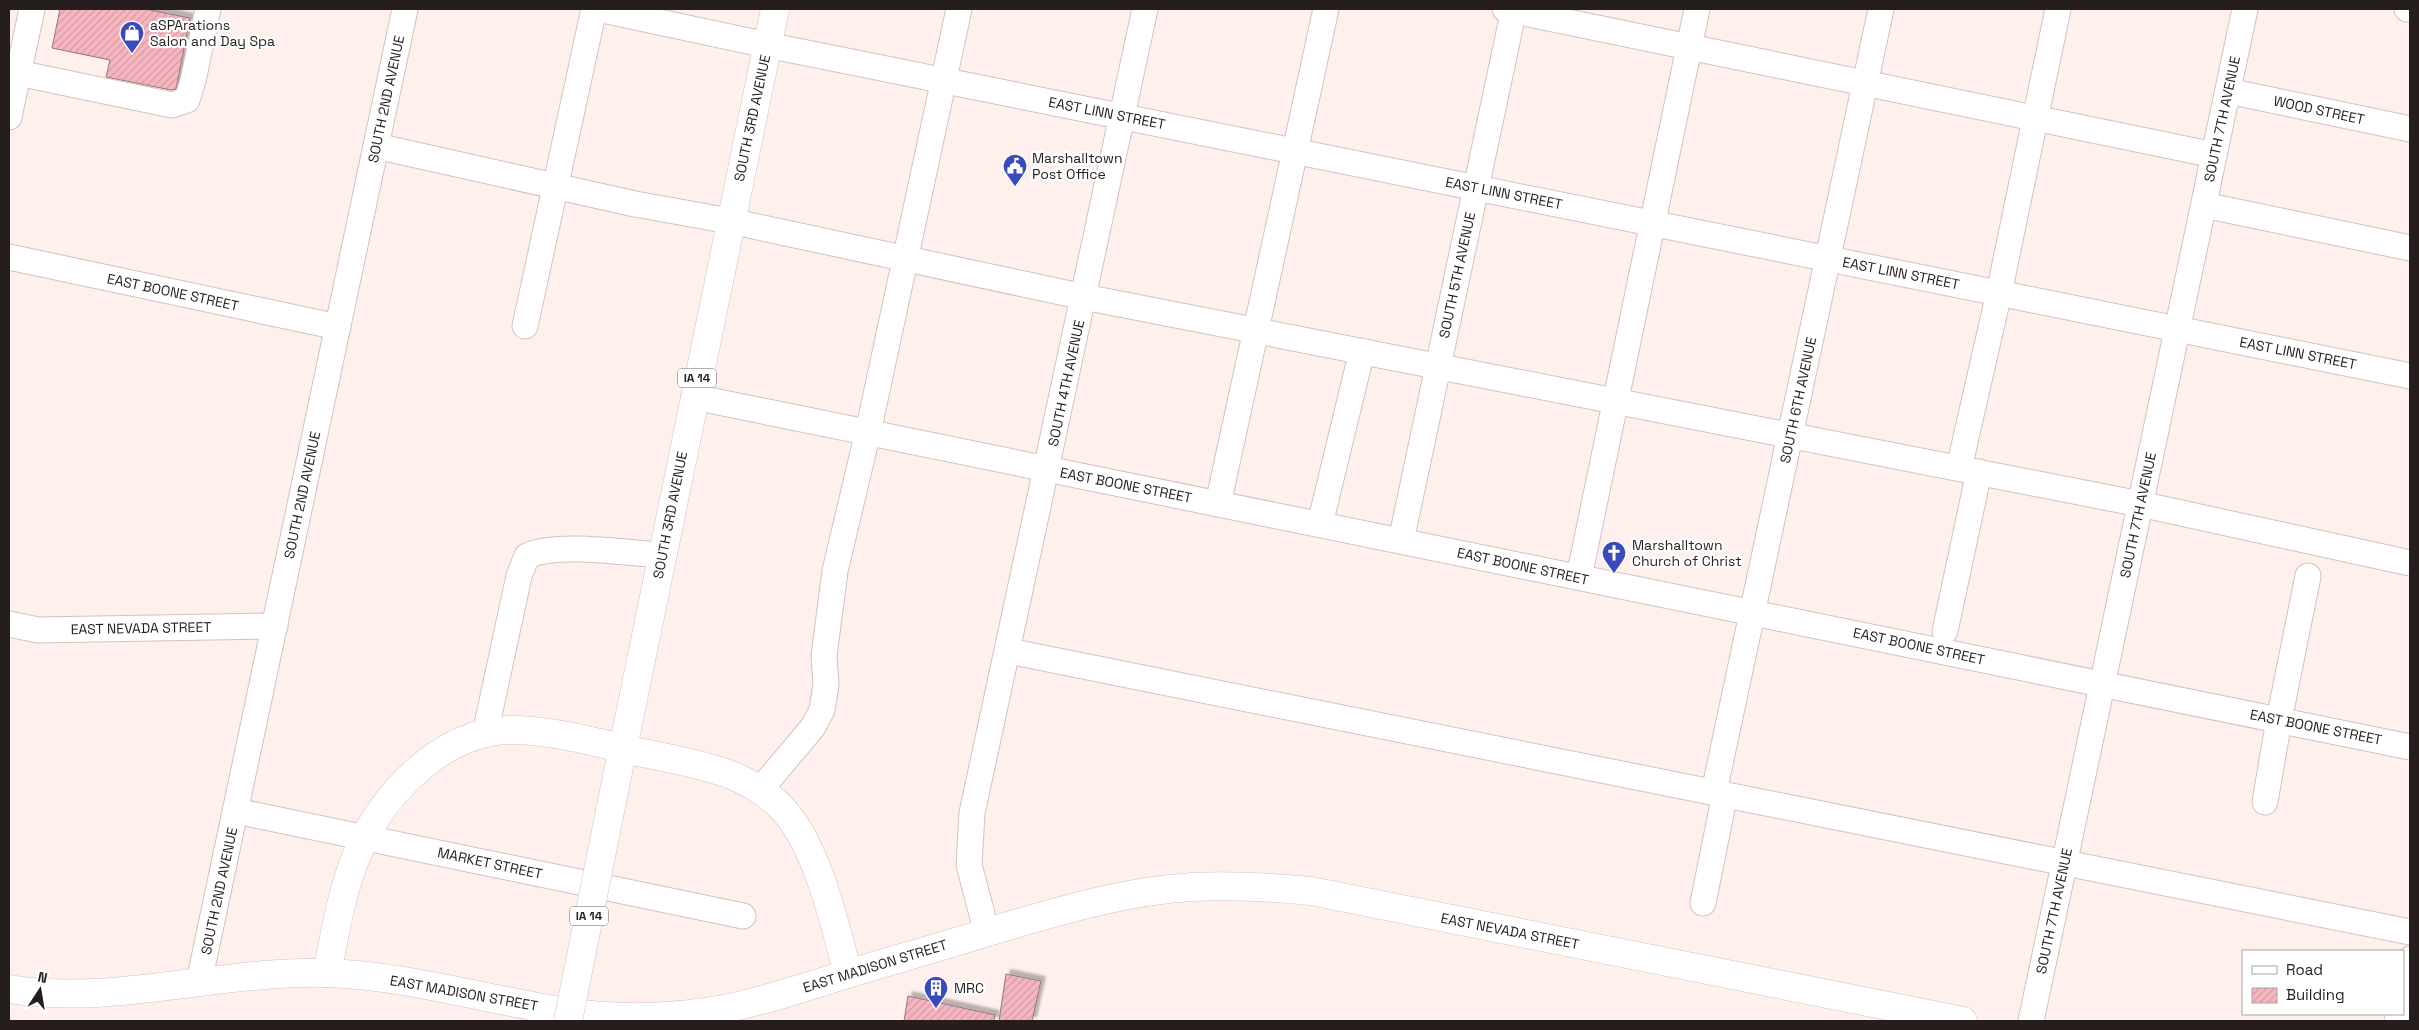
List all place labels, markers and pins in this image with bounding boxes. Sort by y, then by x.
place label: aSPArations Salon and Day Spa [150,16,275,50]
shop icon: aSPArations Salon and Day Spa [119,20,145,54]
place label: Marshalltown Post Office [1032,149,1123,183]
public building icon: Marshalltown Post Office [1002,153,1028,187]
place label: Marshalltown Church of Christ [1632,536,1742,570]
church icon: Marshalltown Church of Christ [1601,540,1627,574]
building icon: MRC [923,975,949,1009]
place label: MRC [954,979,984,997]

